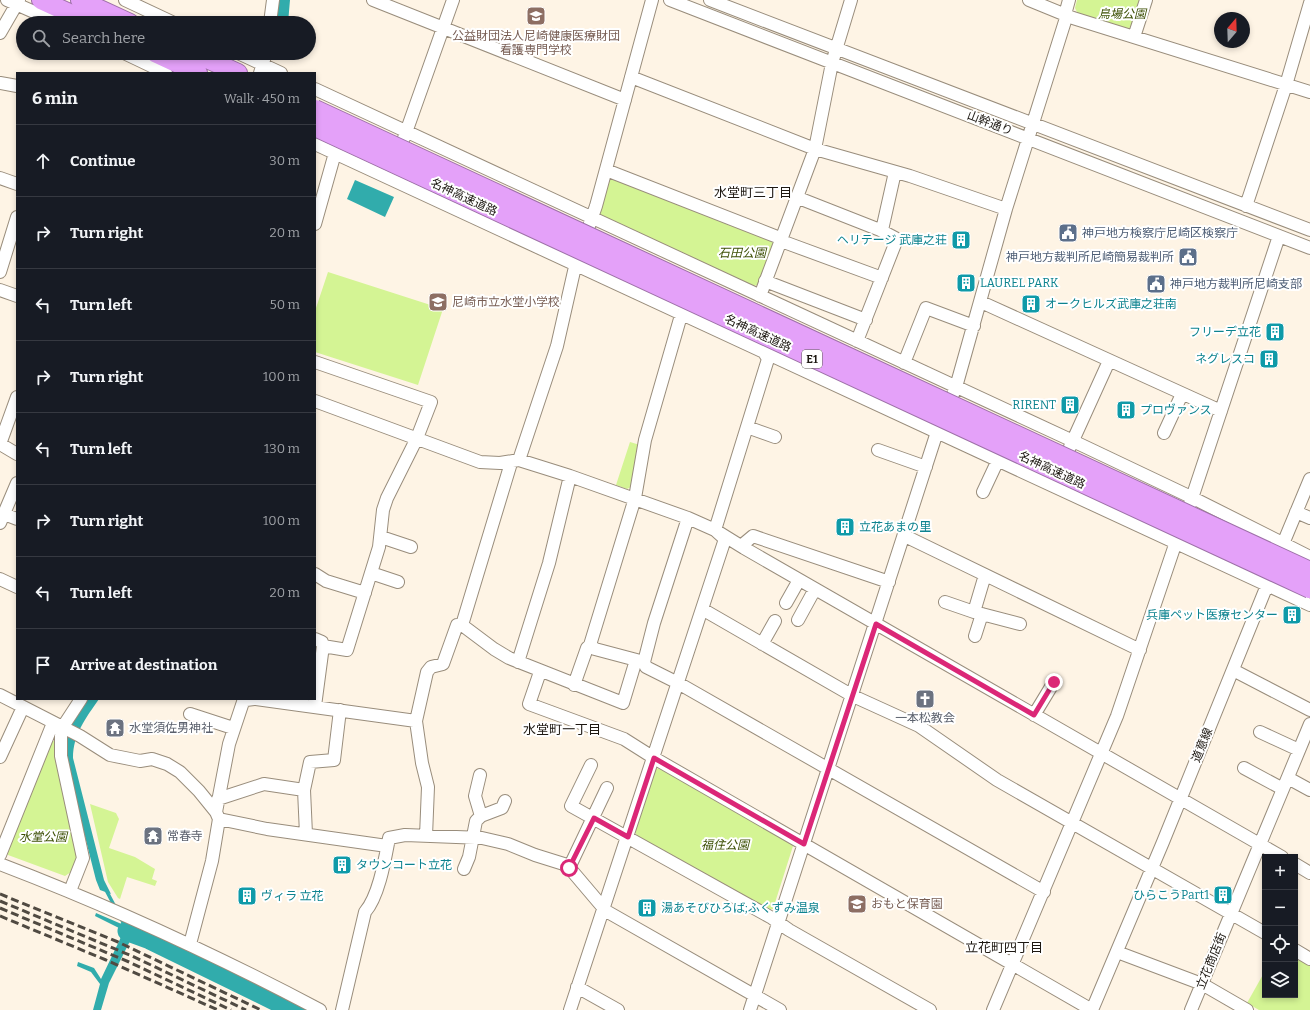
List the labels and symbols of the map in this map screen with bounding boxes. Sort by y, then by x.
school or university icon: 公益財団法人尼崎健康医療財団 看護専門学校 [525,5,547,27]
park label: 鳥場公園 [1098,7,1148,21]
north arrow [1214,12,1250,48]
place label: 公益財団法人尼崎健康医療財団 看護専門学校 [452,29,620,57]
street label: 山幹通り [965,108,1015,138]
street label: 名神高速道路 [428,175,500,219]
district label: 水堂町三丁目 [714,185,792,200]
public building icon: 神戸地方検察庁尼崎区検察庁 [1057,222,1079,244]
place label: 神戸地方検察庁尼崎区検察庁 [1082,226,1238,240]
building icon: ヘリテージ 武庫之荘 [950,229,972,251]
place label: ヘリテージ 武庫之荘 [837,233,947,247]
park label: 石田公園 [718,246,768,260]
public building icon: 神戸地方裁判所尼崎簡易裁判所 [1177,246,1199,268]
place label: 神戸地方裁判所尼崎簡易裁判所 [1006,250,1174,264]
building icon: LAUREL PARK [955,272,977,294]
public building icon: 神戸地方裁判所尼崎支部 [1145,273,1167,295]
place label: LAUREL PARK [980,276,1059,290]
place label: 神戸地方裁判所尼崎支部 [1170,277,1302,291]
school or university icon: 尼崎市立水堂小学校 [427,291,449,313]
building icon: オークヒルズ武庫之荘南 [1020,293,1042,315]
place label: 尼崎市立水堂小学校 [452,295,560,309]
place label: オークヒルズ武庫之荘南 [1045,297,1177,311]
street label: 名神高速道路 [722,311,794,355]
building icon: フリーデ立花 [1264,321,1286,343]
place label: フリーデ立花 [1189,325,1261,339]
building icon: ネグレスコ [1258,348,1280,370]
road number: E1 [802,350,822,368]
place label: ネグレスコ [1195,352,1255,366]
building icon: RIRENT [1059,394,1081,416]
place label: RIRENT [1012,398,1056,412]
building icon: プロヴァンス [1115,399,1137,421]
place label: プロヴァンス [1140,403,1212,417]
street label: 名神高速道路 [1016,448,1088,492]
building icon: 立花あまの里 [834,516,856,538]
place label: 立花あまの里 [859,520,931,534]
building icon: 兵庫ペット医療センター [1281,604,1303,626]
place label: 兵庫ペット医療センター [1146,608,1278,622]
route end [1045,673,1063,691]
church icon: 一本松教会 [914,688,936,710]
place label: 一本松教会 [895,711,955,725]
temple icon: 水堂須佐男神社 [104,717,126,739]
place label: 水堂須佐男神社 [129,721,213,735]
district label: 水堂町一丁目 [523,722,601,737]
street label: 道意線 [1189,726,1215,764]
temple icon: 常春寺 [142,825,164,847]
place label: 常春寺 [167,829,203,843]
park label: 水堂公園 [19,830,69,844]
park label: 福住公園 [701,838,751,852]
building icon: タウンコート立花 [331,854,353,876]
place label: タウンコート立花 [356,858,452,872]
route start [560,859,578,877]
building icon: ひらこうPart1 [1212,884,1234,906]
building icon: ヴィラ 立花 [236,885,258,907]
place label: ひらこうPart1 [1133,888,1209,902]
place label: ヴィラ 立花 [261,889,323,903]
school or university icon: おもと保育園 [846,893,868,915]
building icon: 湯あそびひろば;ふくずみ温泉 [636,897,658,919]
place label: おもと保育園 [871,897,943,911]
place label: 湯あそびひろば;ふくずみ温泉 [661,901,820,915]
street label: 立花商店街 [1193,931,1229,991]
district label: 立花町四丁目 [965,940,1043,955]

